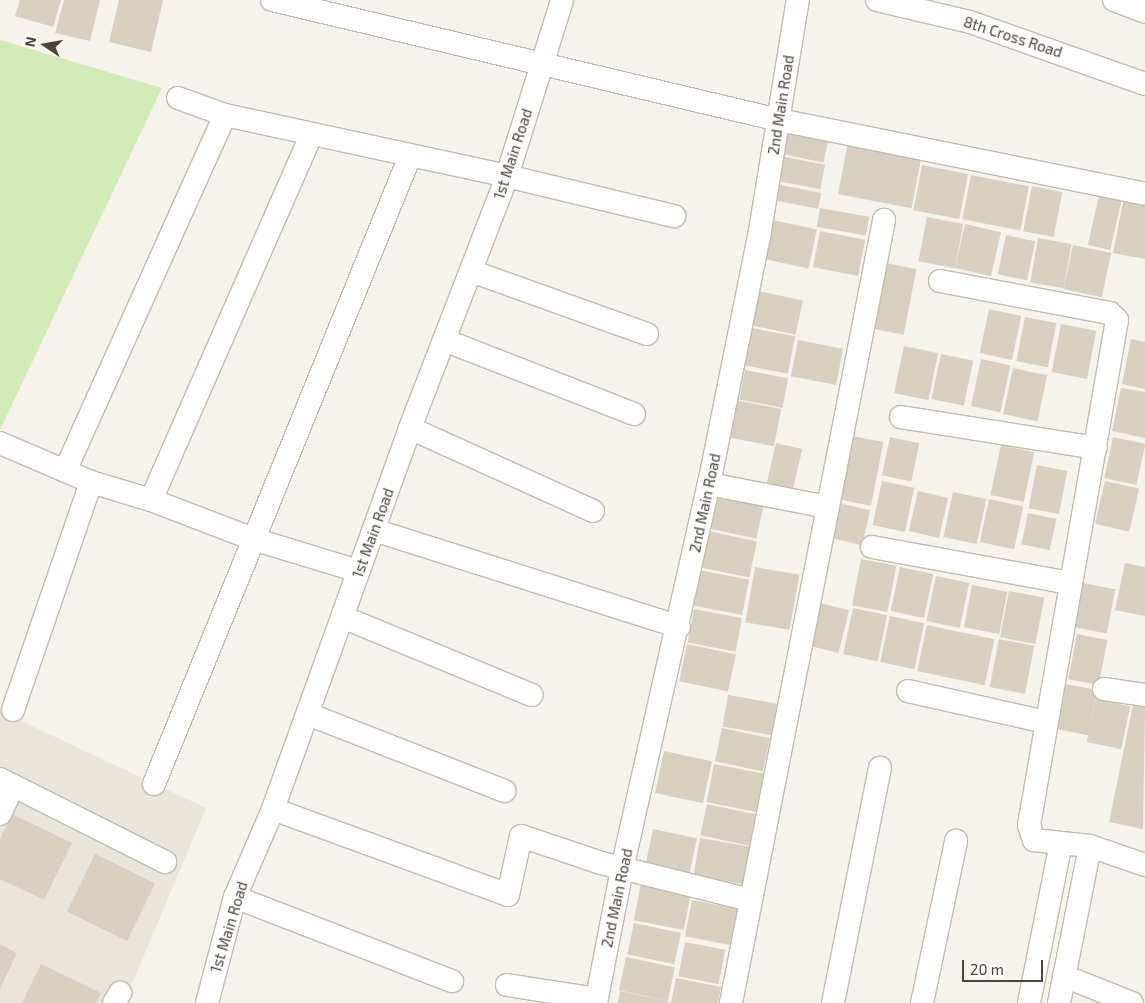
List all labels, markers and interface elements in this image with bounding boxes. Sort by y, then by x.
street label: 8th Cross Road [961,13,1065,61]
north arrow [20,20,70,70]
text: N [20,35,39,48]
street label: 2nd Main Road [764,54,798,156]
street label: 1st Main Road [490,106,536,202]
street label: 2nd Main Road [686,452,724,554]
street label: 1st Main Road [348,486,398,580]
street label: 2nd Main Road [598,847,636,949]
street label: 1st Main Road [207,879,251,975]
scale bar [965,950,1046,982]
text: 20 m [970,960,1004,978]

